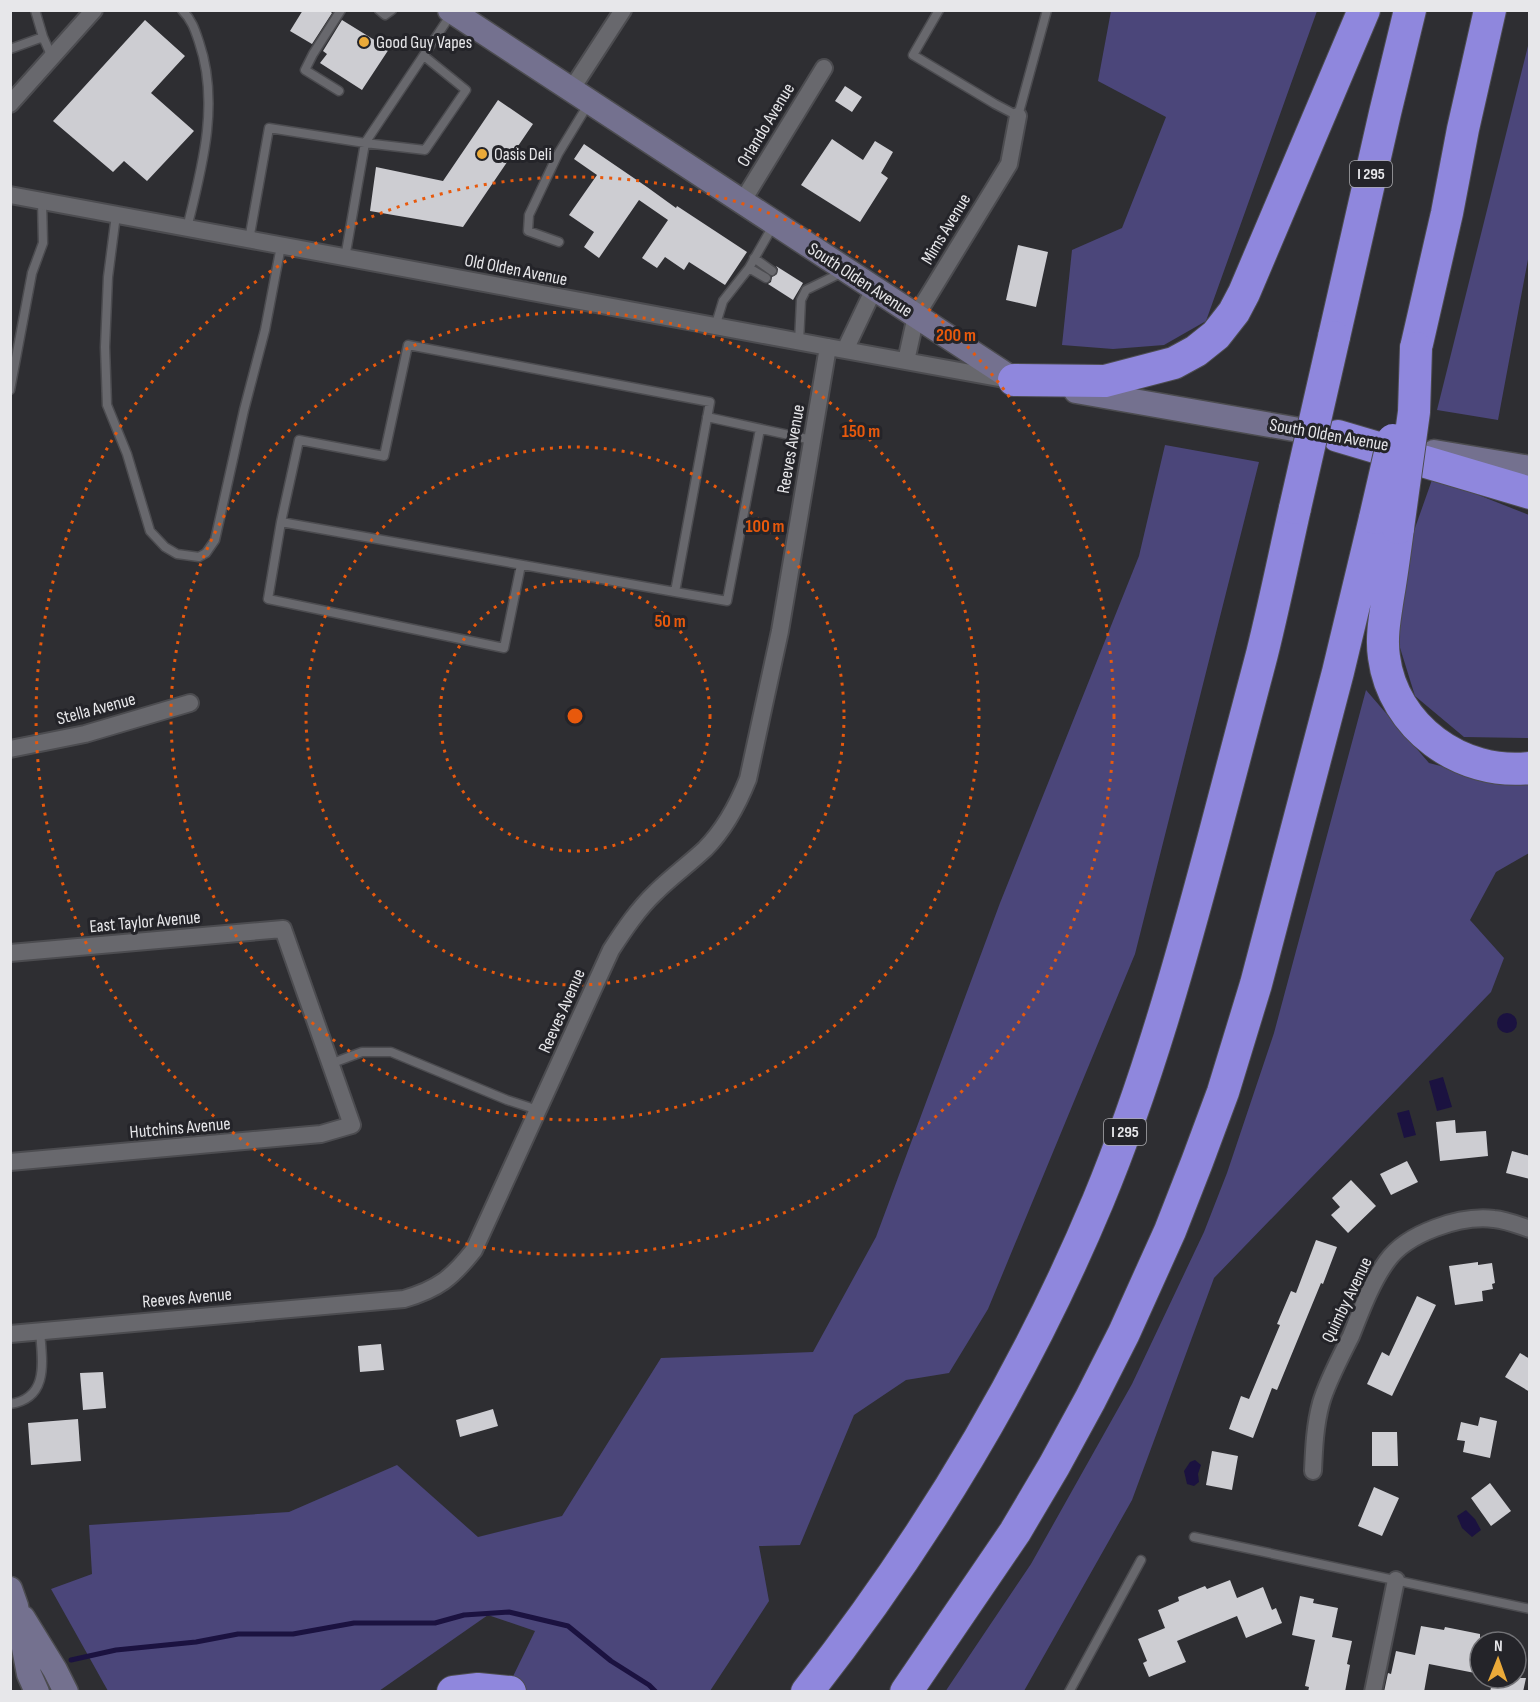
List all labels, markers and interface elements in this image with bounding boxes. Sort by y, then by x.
place label: Good Guy Vapes [376,32,472,53]
marker: Good Guy Vapes [357,35,371,49]
street label: Orlando Avenue [733,79,799,171]
place label: Oasis Deli [494,144,552,165]
marker: Oasis Deli [475,147,489,161]
road number: I 295 [1350,161,1392,187]
street label: Mims Avenue [917,190,975,268]
street label: South Olden Avenue [804,238,916,322]
street label: Old Olden Avenue [463,250,569,290]
text: 200 m [936,325,976,346]
street label: Reeves Avenue [773,403,809,495]
street label: South Olden Avenue [1268,414,1390,456]
text: 150 m [842,421,880,442]
text: 100 m [746,516,785,537]
text: 50 m [654,611,686,632]
street label: Stella Avenue [54,688,138,730]
centre of rings [565,706,585,726]
street label: East Taylor Avenue [88,907,202,937]
street label: Reeves Avenue [534,966,590,1056]
street label: Hutchins Avenue [129,1113,231,1143]
road number: I 295 [1104,1119,1146,1145]
street label: Quimby Avenue [1317,1254,1377,1346]
street label: Reeves Avenue [141,1284,233,1312]
north arrow [1468,1630,1528,1690]
text: N [1494,1637,1503,1656]

